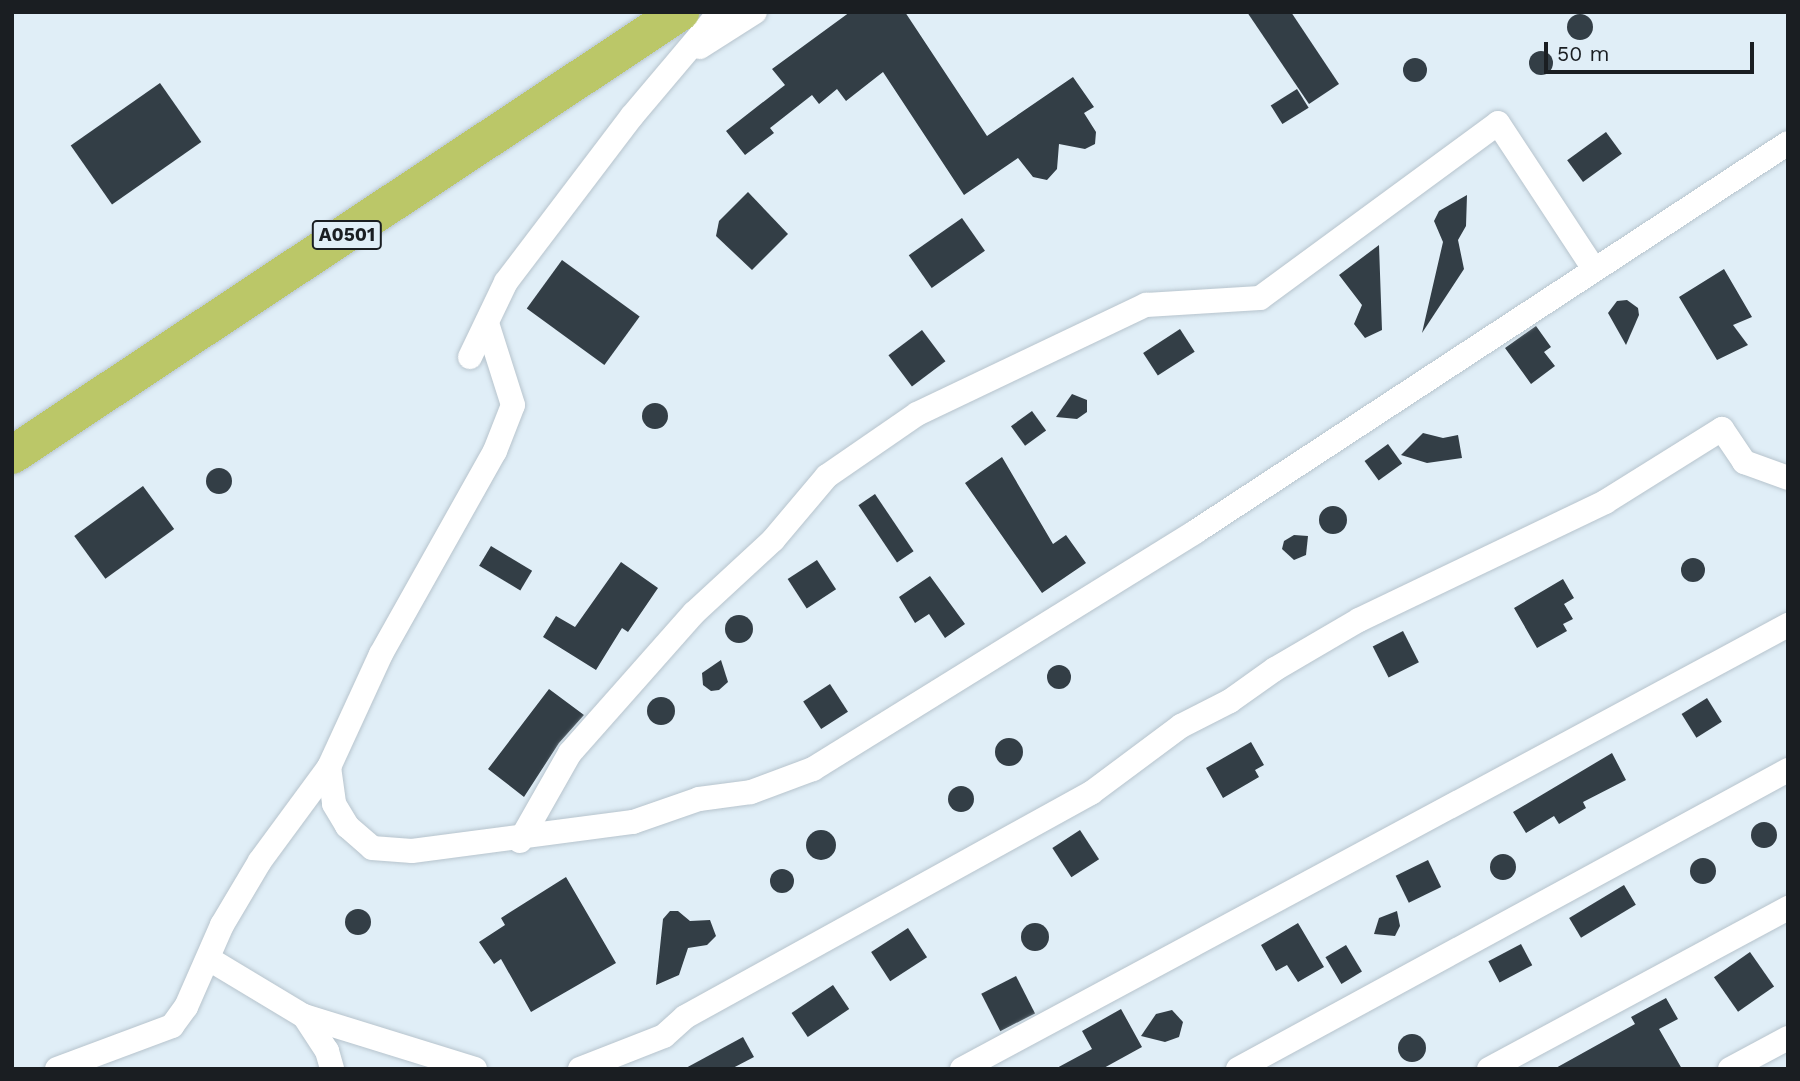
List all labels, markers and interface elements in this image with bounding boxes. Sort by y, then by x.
scale bar [1548,28,1758,72]
text: 50 m [1557,41,1609,66]
road number: A0501 [310,219,384,250]

